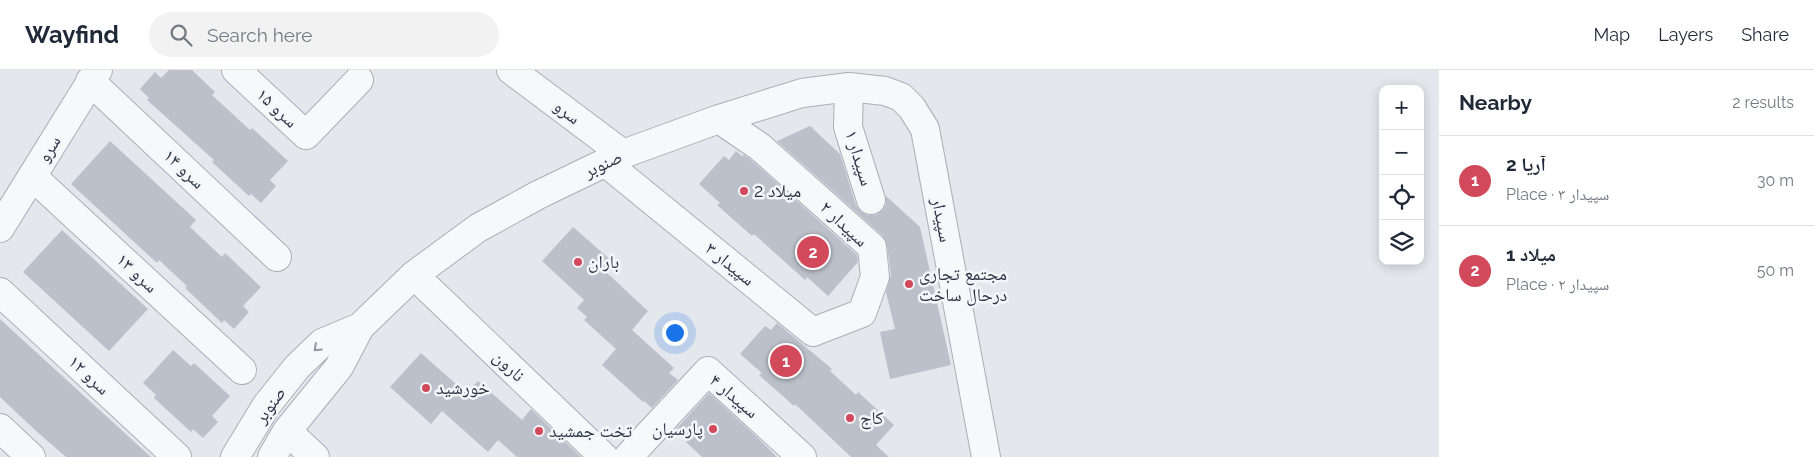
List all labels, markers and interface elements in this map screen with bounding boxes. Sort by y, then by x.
search box [149,12,499,57]
text: Wayfind [25,20,119,49]
icon: search [167,21,195,49]
text: Search here [207,24,312,46]
text: Map [1594,24,1630,45]
text: Layers [1658,24,1713,45]
text: Share [1741,24,1789,45]
street label: سرو ۱۵ [253,83,302,132]
map controls [1379,85,1424,265]
button: + [1379,85,1424,130]
text: Nearby [1459,90,1532,115]
text: 2 results [1732,93,1794,112]
street label: سرو [550,95,585,128]
street label: سپیدار ۱ [840,127,878,189]
button: − [1379,130,1424,175]
street label: سرو [32,131,65,166]
street label: سرو ۱۴ [160,144,209,193]
street label: صنوبر [579,146,626,182]
text: آریا 2 [1506,153,1546,175]
text: 1 [1471,171,1479,190]
text: 30 m [1757,171,1794,190]
button: locate [1379,175,1424,220]
place label: میلاد 2 [754,180,801,201]
marker: میلاد 2 [738,185,750,197]
text: Place · سپیدار ۳ [1506,185,1609,204]
street label: سپیدار [927,195,957,244]
street label: سپیدار ۲ [815,196,872,252]
button: layers [1379,220,1424,265]
pin: 2 [797,233,829,271]
street label: سپیدار ۳ [701,237,759,291]
text: میلاد 1 [1506,243,1556,265]
street label: سرو ۱۳ [113,248,162,297]
place label: باران [588,251,619,273]
marker: باران [572,256,584,268]
text: 2 [1470,261,1480,280]
text: 50 m [1757,261,1794,280]
place label: مجتمع تجاری درحال ساخت [919,263,1007,306]
text: Place · سپیدار ۲ [1506,275,1609,294]
marker: مجتمع تجاری درحال ساخت [903,278,915,290]
your location [662,320,688,346]
one-way arrow [314,342,323,351]
pin: 1 [770,342,802,380]
street label: نارون [489,346,529,386]
street label: سرو ۱۲ [65,350,114,399]
street label: سپیدار ۴ [705,369,763,423]
place label: خورشید [436,377,490,398]
street label: صنوبر [249,382,290,428]
marker: خورشید [420,382,432,394]
place label: کاج [860,407,884,430]
marker: کاج [844,412,856,424]
place label: پارسیان [652,418,703,440]
place label: تخت جمشید [549,420,632,441]
marker: پارسیان [707,423,719,435]
marker: تخت جمشید [533,425,545,437]

